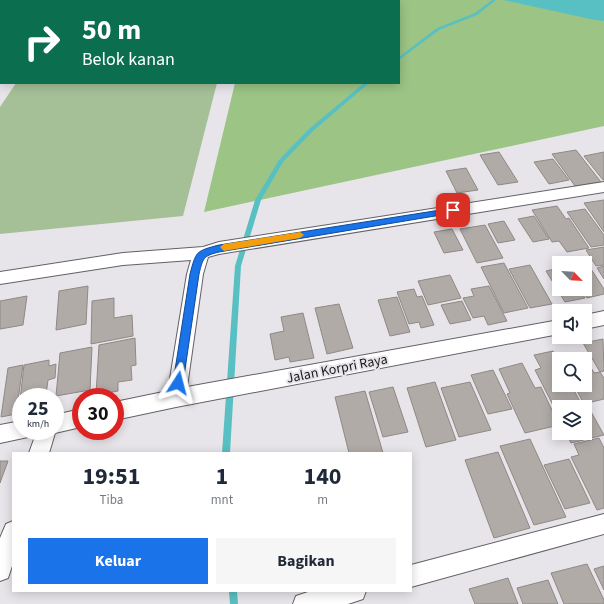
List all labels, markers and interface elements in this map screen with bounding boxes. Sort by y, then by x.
text: 50 m [82,10,141,50]
icon: right [16,16,68,68]
text: Belok kanan [82,47,175,72]
pin [436,193,470,227]
icon: arrive [442,199,464,221]
north arrow [552,256,592,296]
map controls [552,256,592,440]
button: sound [552,304,592,344]
street label: Jalan Korpri Raya [285,349,389,389]
button: search [552,352,592,392]
position arrow [157,362,199,404]
speed limit sign: 30 [72,388,124,440]
text: 25 [27,395,49,423]
button: layers [552,400,592,440]
text: km/h [27,417,49,431]
text: 19:51 [82,459,140,494]
text: 1 [216,459,228,494]
text: 140 [304,459,342,494]
text: Tiba [100,491,123,509]
text: mnt [211,491,233,509]
text: m [317,491,328,509]
button: Keluar [28,538,208,584]
button: Bagikan [216,538,396,584]

